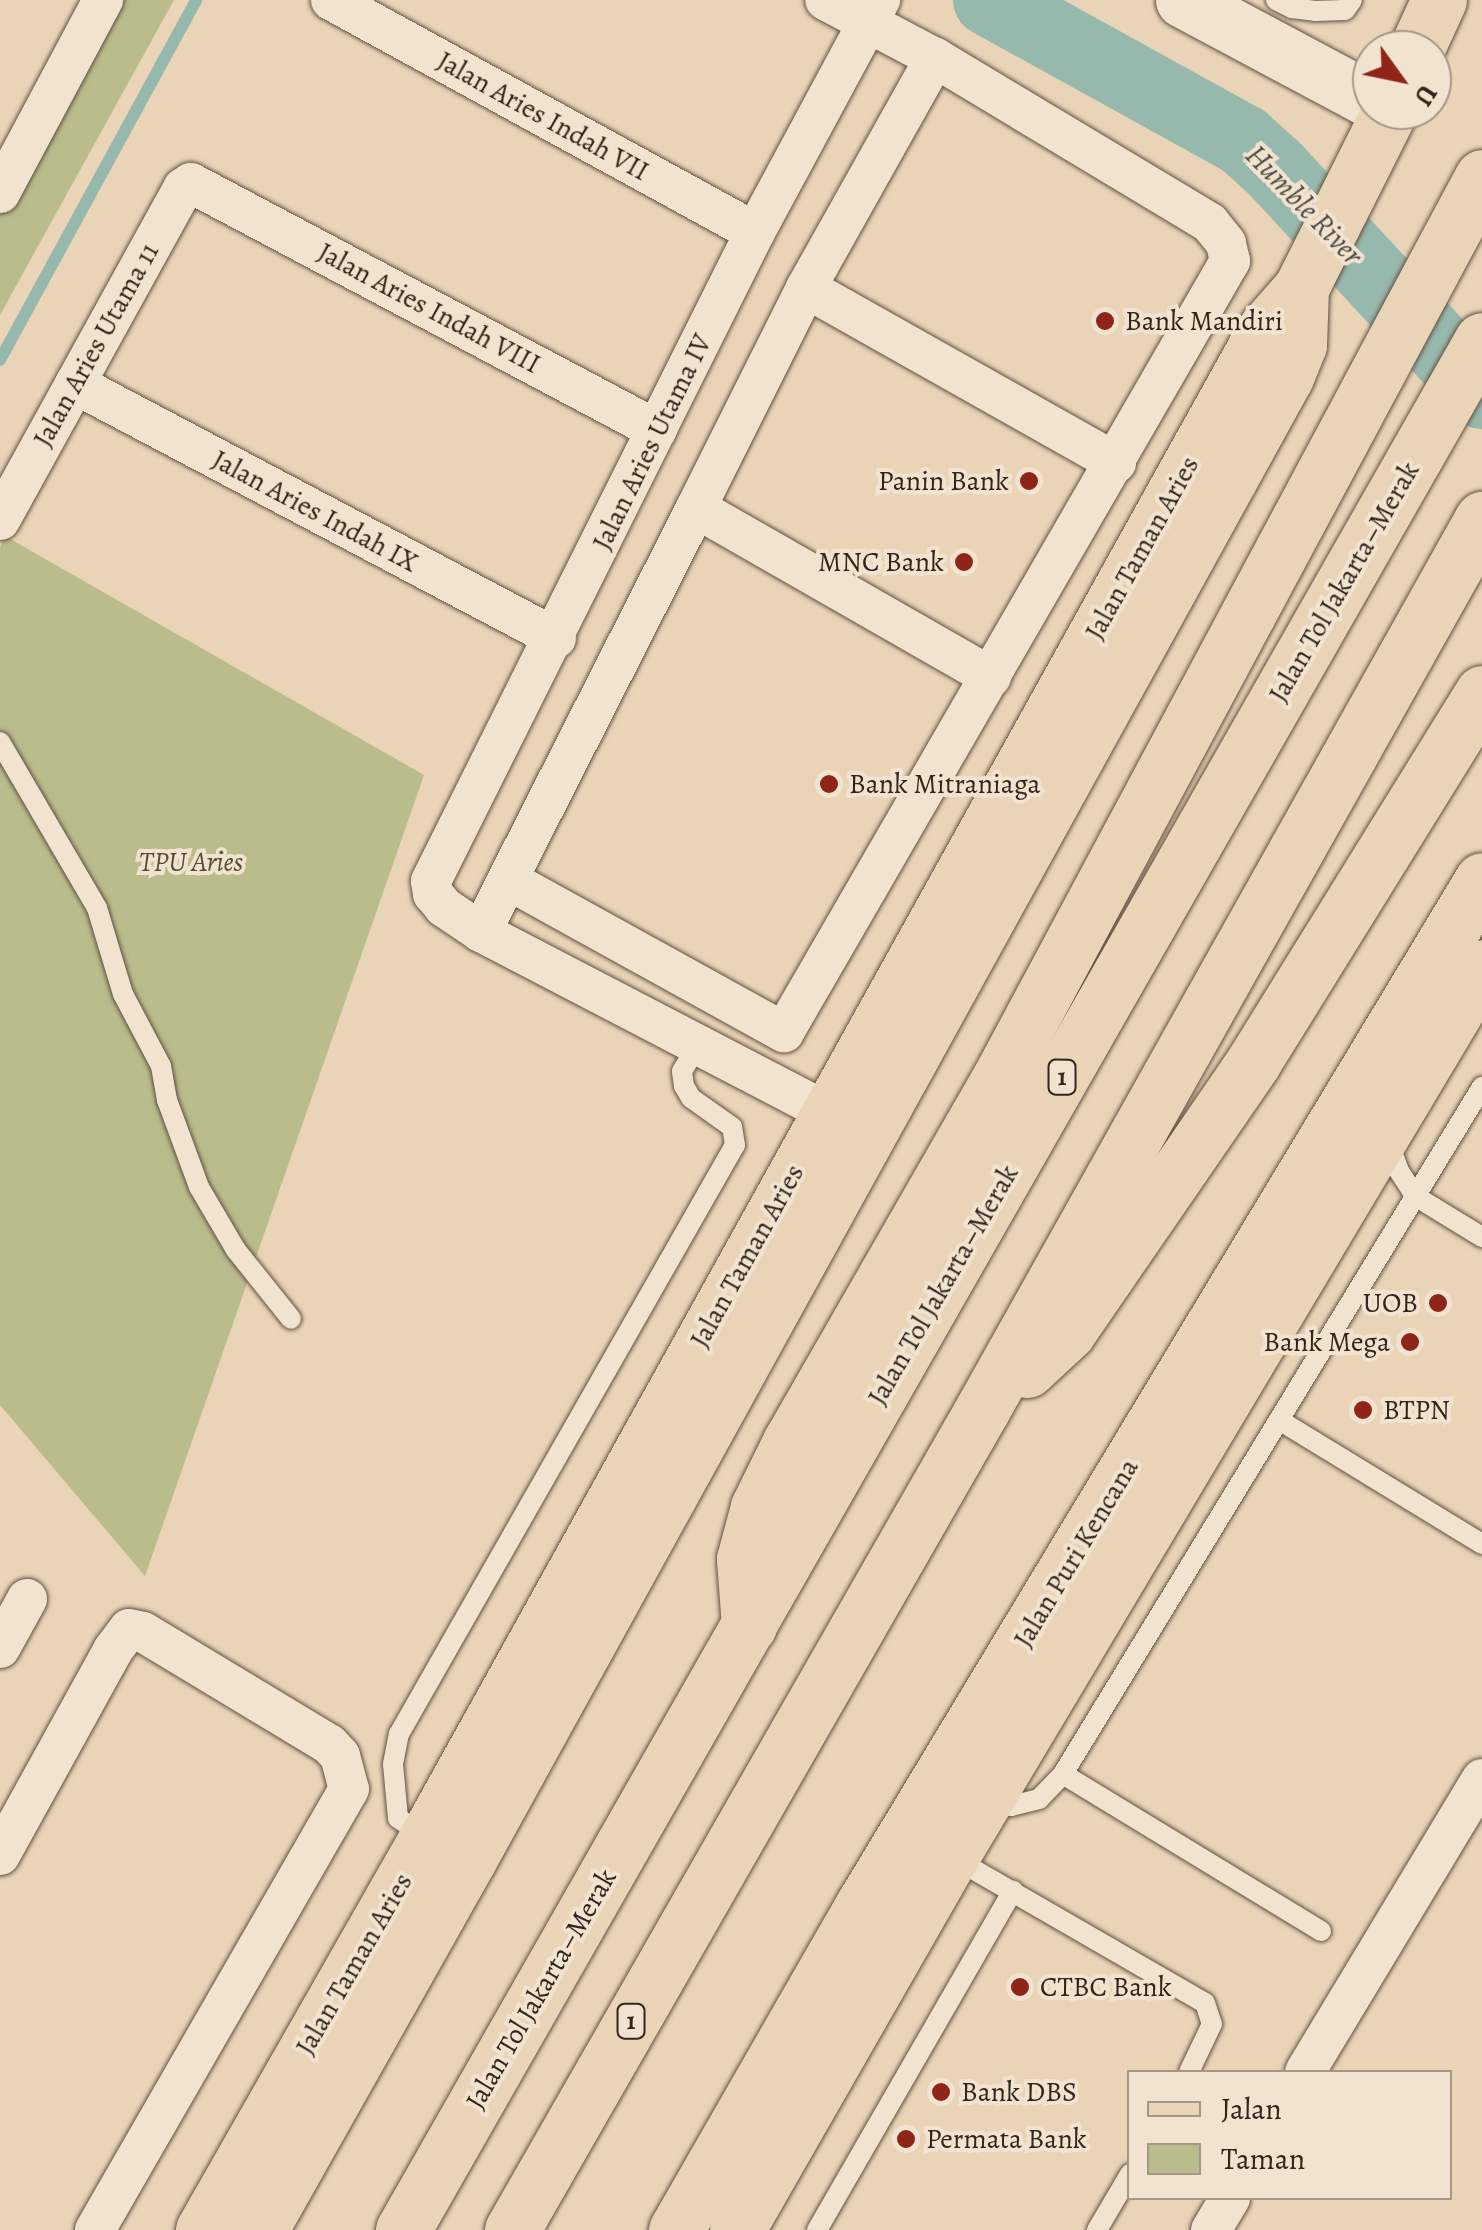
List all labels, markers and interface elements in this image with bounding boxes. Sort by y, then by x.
north arrow [1352,30,1452,130]
street label: Jalan Aries Indah VII [431,44,655,188]
text: U [1405,77,1446,113]
water label: Humble River [1238,137,1370,273]
street label: Jalan Aries Indah VIII [312,235,546,381]
street label: Jalan Aries Utama 11 [26,237,166,453]
place label: Bank Mandiri [1125,304,1283,338]
marker: Bank Mandiri [1094,310,1116,332]
street label: Jalan Aries Utama IV [585,328,719,556]
street label: Jalan Aries Indah IX [206,443,424,579]
street label: Jalan Taman Aries [1078,450,1206,646]
street label: Jalan Tol Jakarta–Merak [1261,456,1427,708]
place label: Panin Bank [878,464,1009,498]
marker: Panin Bank [1018,470,1040,492]
place label: MNC Bank [818,545,944,579]
marker: MNC Bank [953,551,975,573]
place label: Bank Mitraniaga [849,767,1041,801]
marker: Bank Mitraniaga [818,773,840,795]
park label: TPU Aries [139,845,243,879]
road number: 1 [1047,1057,1077,1097]
street label: Jalan Taman Aries [683,1158,811,1354]
street label: Jalan Tol Jakarta–Merak [860,1159,1026,1411]
place label: UOB [1363,1286,1418,1320]
marker: UOB [1427,1292,1449,1314]
place label: Bank Mega [1263,1325,1390,1359]
marker: Bank Mega [1399,1331,1421,1353]
place label: BTPN [1383,1393,1450,1427]
marker: BTPN [1352,1399,1374,1421]
street label: Jalan Puri Kencana [1006,1452,1146,1654]
street label: Jalan Tol Jakarta–Merak [458,1863,624,2115]
street label: Jalan Taman Aries [288,1867,420,2061]
place label: CTBC Bank [1040,1970,1172,2004]
marker: CTBC Bank [1009,1976,1031,1998]
road number: 1 [616,2001,646,2041]
legend [1127,2070,1452,2200]
place label: Bank DBS [961,2075,1077,2109]
marker: Bank DBS [930,2081,952,2103]
text: Jalan [1221,2089,1282,2129]
place label: Permata Bank [926,2122,1087,2156]
marker: Permata Bank [895,2128,917,2150]
text: Taman [1221,2139,1305,2179]

